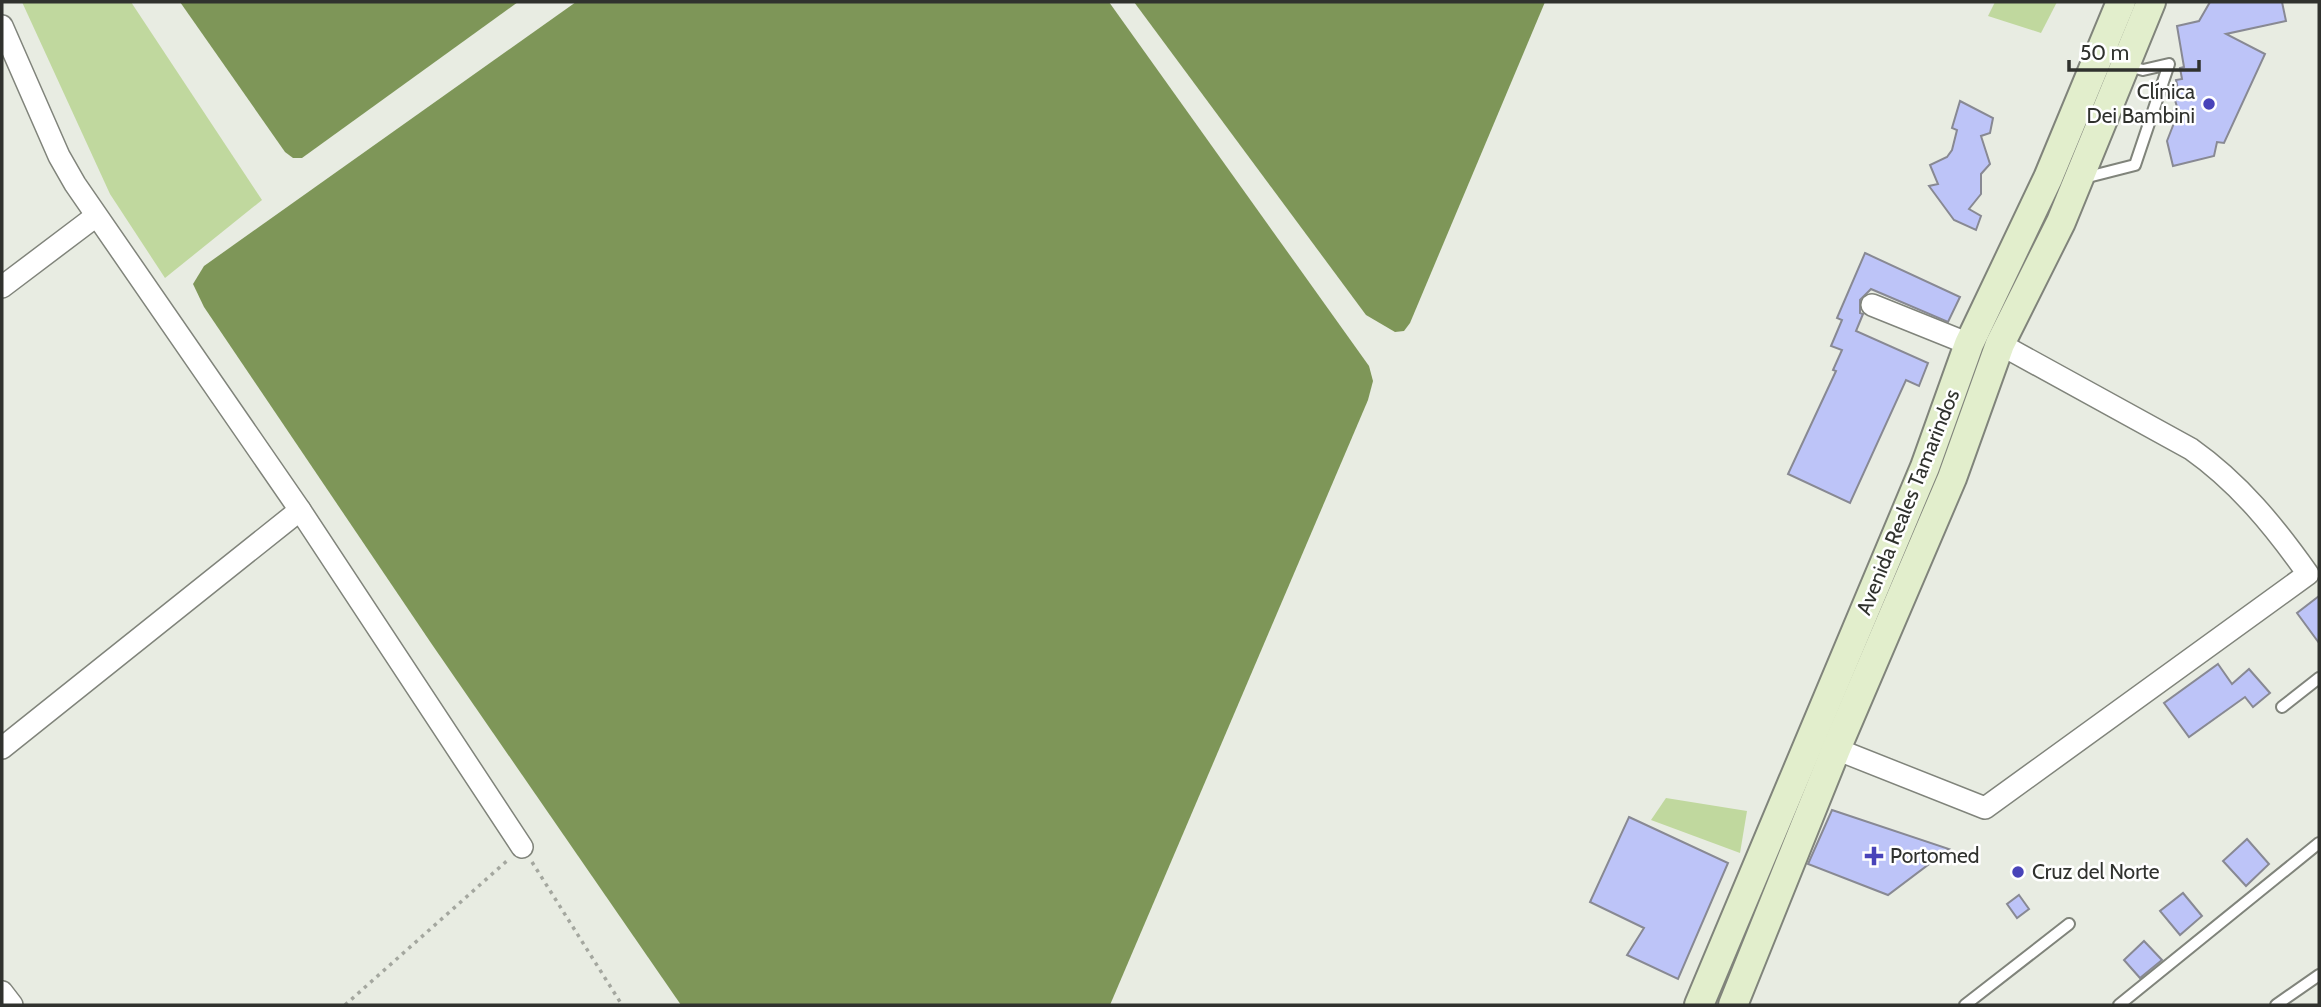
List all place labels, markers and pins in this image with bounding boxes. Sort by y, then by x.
place label: Clínica Dei Bambini [2087,79,2195,128]
marker: Clínica Dei Bambini [2201,96,2217,112]
place label: Portomed [1890,843,1979,868]
marker: Portomed [1864,846,1884,866]
place label: Cruz del Norte [2032,859,2160,884]
marker: Cruz del Norte [2010,864,2026,880]

